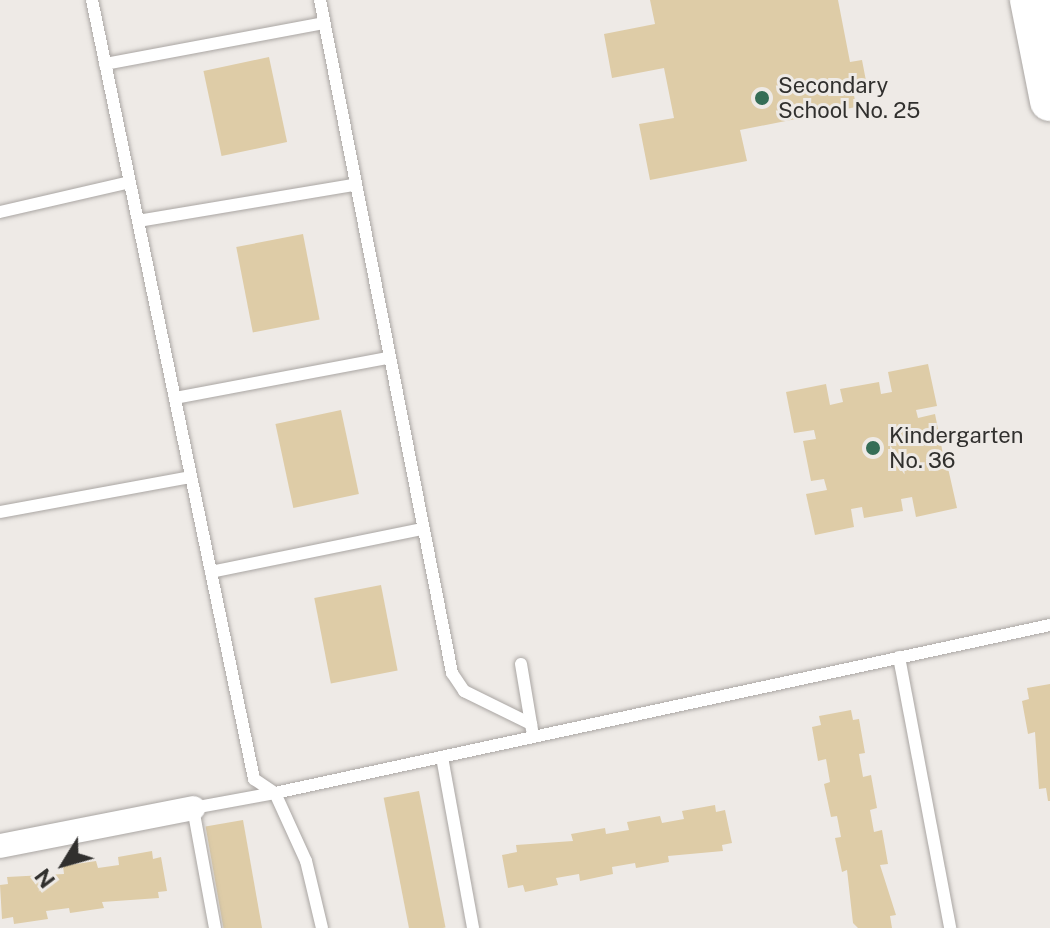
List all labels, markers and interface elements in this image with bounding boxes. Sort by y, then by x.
place label: Secondary School No. 25 [778,72,921,124]
marker: Secondary School No. 25 [753,89,771,107]
place label: Kindergarten No. 36 [889,422,1023,474]
marker: Kindergarten No. 36 [864,439,882,457]
north arrow [24,824,104,904]
text: N [29,864,60,893]

